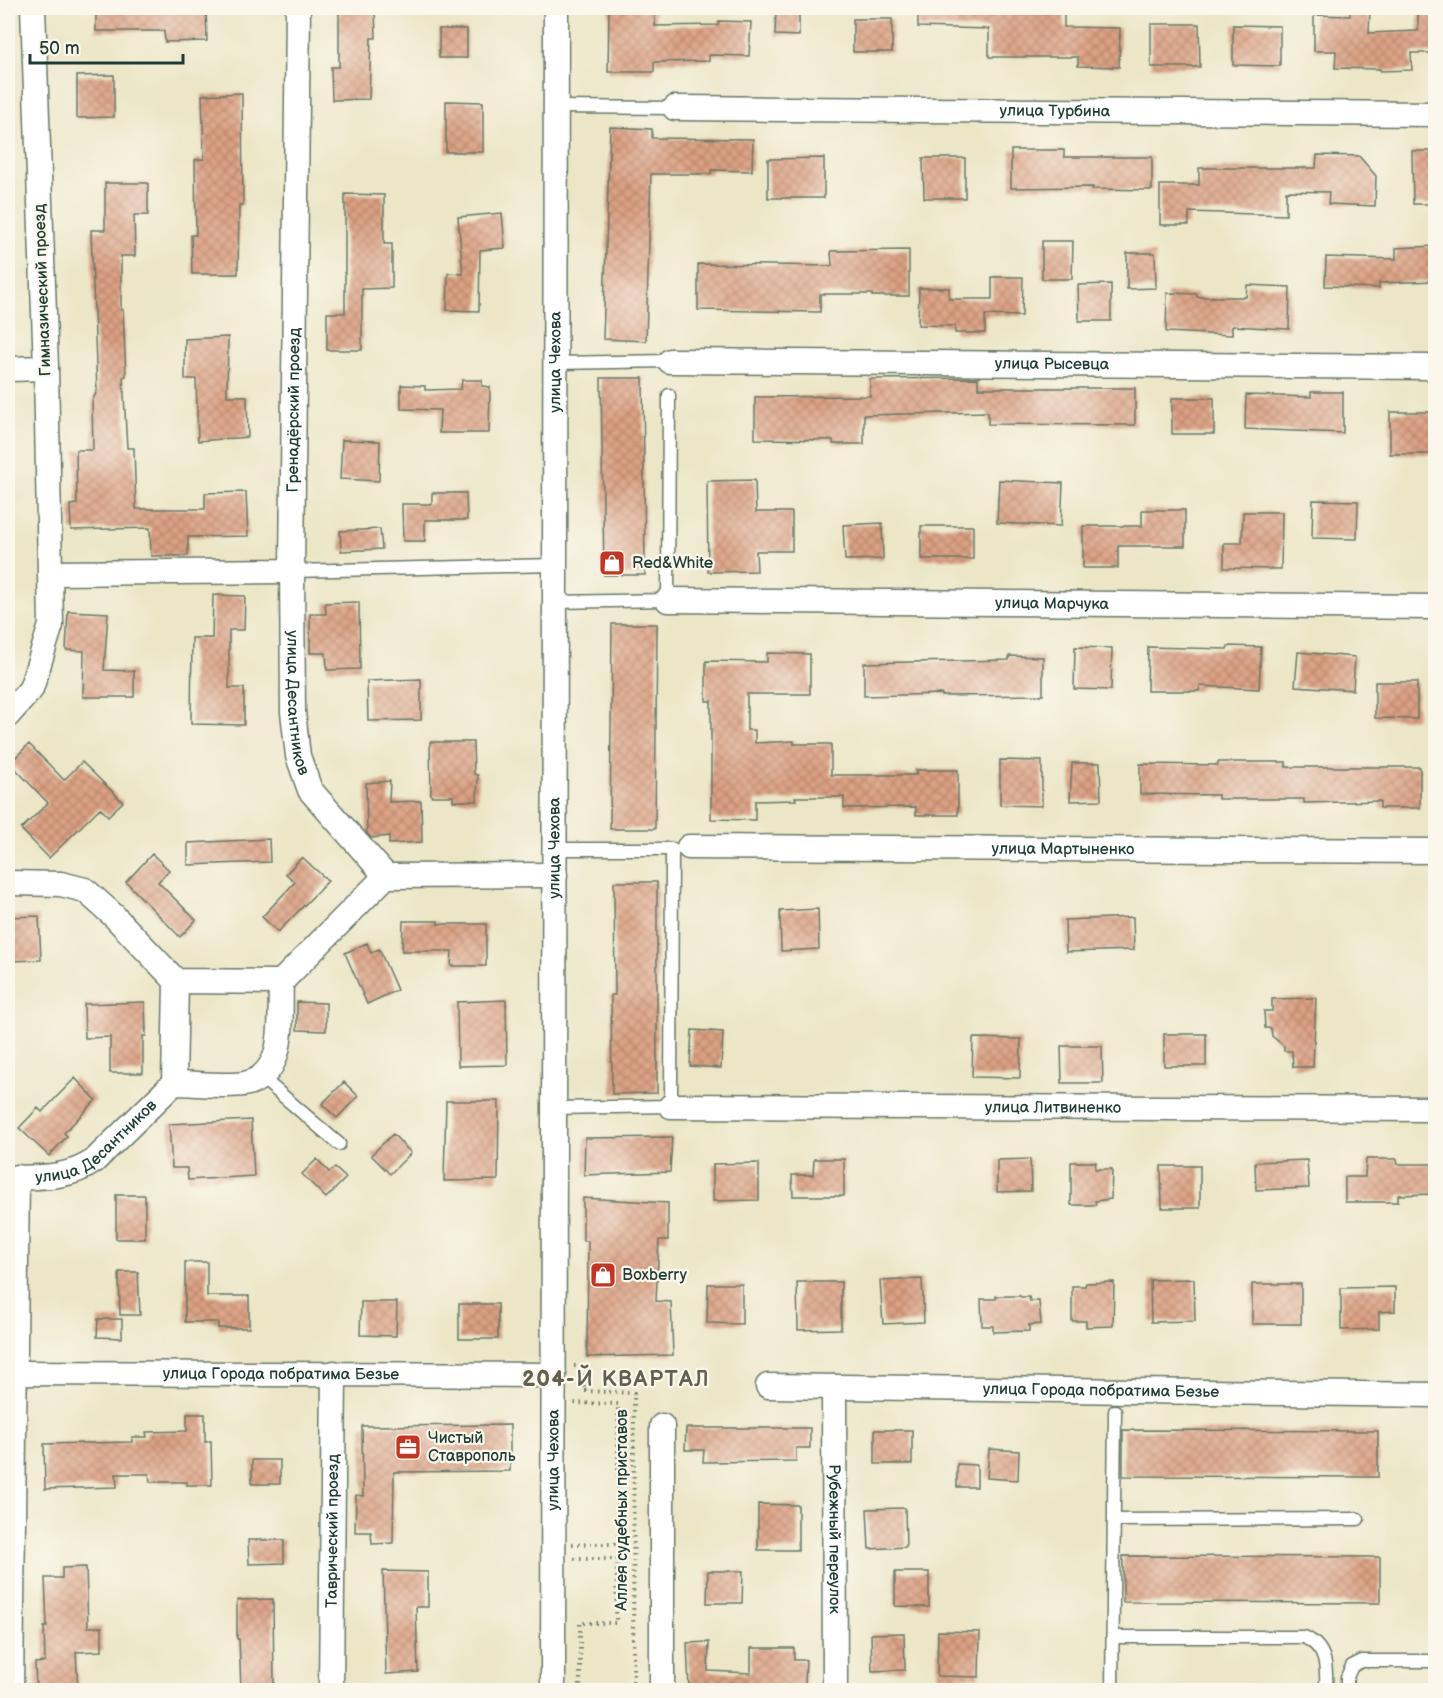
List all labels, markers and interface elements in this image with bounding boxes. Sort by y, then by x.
scale bar [30,27,183,65]
text: 50 m [39,38,80,59]
street label: улица Турбина [1000,101,1111,121]
street label: Гимназический проезд [30,203,56,376]
street label: улица Чехова [546,311,565,413]
street label: Гренадёрский проезд [283,327,304,492]
street label: улица Рысевца [995,354,1110,374]
shop icon: Red&White [597,548,627,578]
place label: Red&White [632,554,714,573]
street label: улица Марчука [995,593,1110,614]
street label: улица Десантников [283,630,314,778]
street label: улица Чехова [545,797,564,899]
street label: улица Мартыненко [992,839,1134,859]
street label: улица Десантников [35,1095,161,1187]
street label: улица Литвиненко [985,1098,1121,1117]
shop icon: Boxberry [588,1260,618,1290]
place label: Boxberry [622,1266,688,1285]
street label: улица Города побратима Безье [163,1364,399,1384]
district label: 204-Й КВАРТАЛ [522,1364,710,1393]
street label: улица Города побратима Безье [983,1379,1219,1402]
street label: улица Чехова [544,1409,563,1511]
street label: Аллея судебных приставов [613,1409,632,1612]
place label: Чистый Ставрополь [428,1429,516,1466]
office icon: Чистый Ставрополь [393,1432,423,1462]
street label: Таврический проезд [322,1454,343,1608]
street label: Рубежный переулок [825,1464,844,1614]

